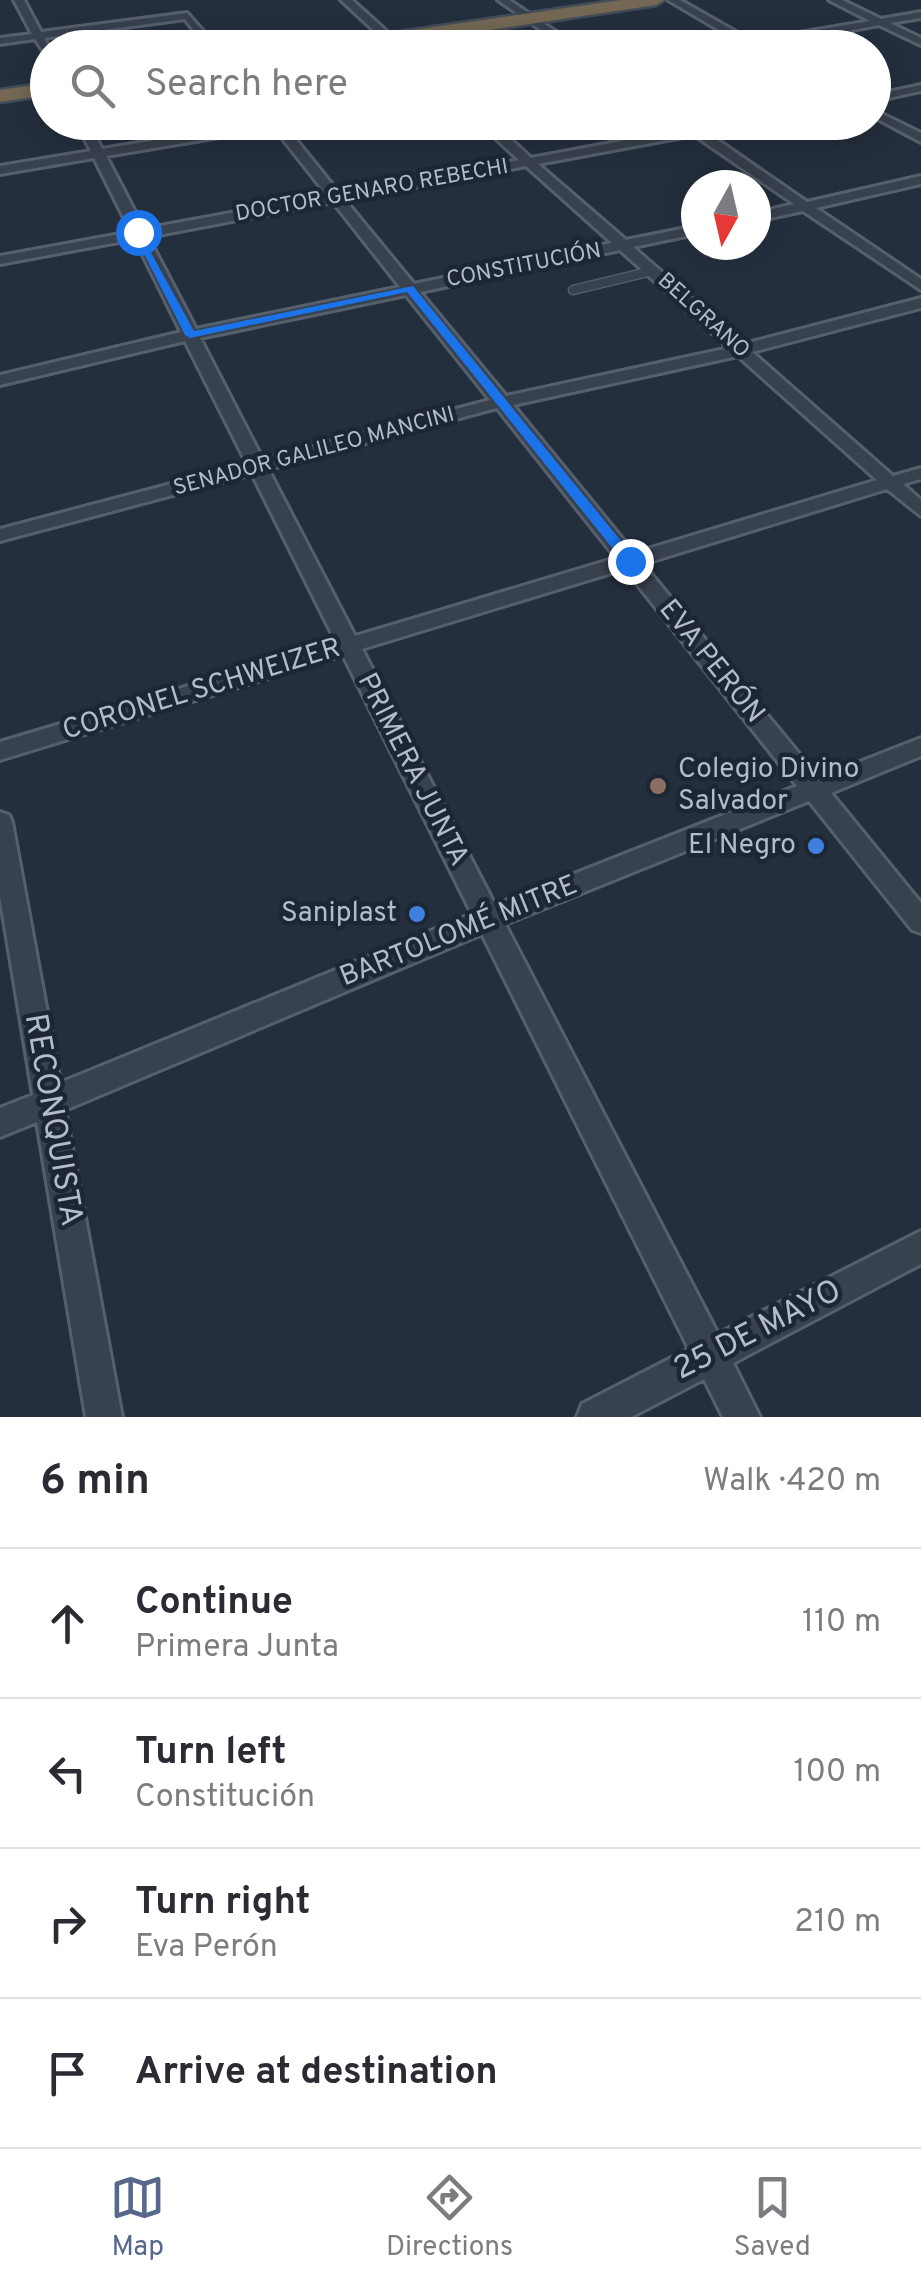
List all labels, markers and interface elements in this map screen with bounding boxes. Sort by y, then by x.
search box [30,30,891,140]
icon: search [65,58,120,113]
text: Search here [145,61,348,110]
street label: DOCTOR GENARO REBECHI [234,154,510,228]
north arrow [681,170,771,260]
route start [116,210,162,256]
street label: CONSTITUCIÓN [444,235,604,294]
street label: BELGRANO [651,268,755,364]
street label: SENADOR GALILEO MANCINI [171,401,457,503]
route end [608,539,654,585]
street label: EVA PERÓN [650,591,774,731]
street label: CORONEL SCHWEIZER [58,631,346,749]
street label: PRIMERA JUNTA [348,667,476,873]
place label: Colegio Divino Salvador [678,752,859,820]
marker: Colegio Divino Salvador [647,775,669,797]
place label: El Negro [688,828,796,864]
marker: El Negro [805,835,827,857]
street label: BARTOLOMÉ MITRE [334,866,583,996]
place label: Saniplast [281,896,397,932]
marker: Saniplast [406,903,428,925]
street label: RECONQUISTA [14,1011,90,1229]
street label: 25 DE MAYO [668,1272,848,1390]
text: 6 min [40,1456,150,1509]
text: Walk · 420 m [703,1462,881,1502]
text: Continue [135,1579,293,1628]
icon: ahead [40,1596,95,1651]
text: 110 m [802,1603,881,1643]
text: Primera Junta [135,1628,339,1668]
text: Turn left [135,1729,287,1778]
icon: left [40,1746,95,1801]
text: 100 m [794,1753,881,1793]
text: Constitución [135,1778,315,1818]
text: Turn right [135,1879,310,1928]
icon: right [40,1896,95,1951]
text: 210 m [794,1903,881,1943]
text: Eva Perón [135,1928,278,1968]
icon: arrive [40,2046,95,2101]
text: Arrive at destination [135,2049,498,2098]
tab: Map [110,2170,165,2266]
tab: Directions [386,2170,513,2266]
tab: Saved [734,2170,811,2266]

